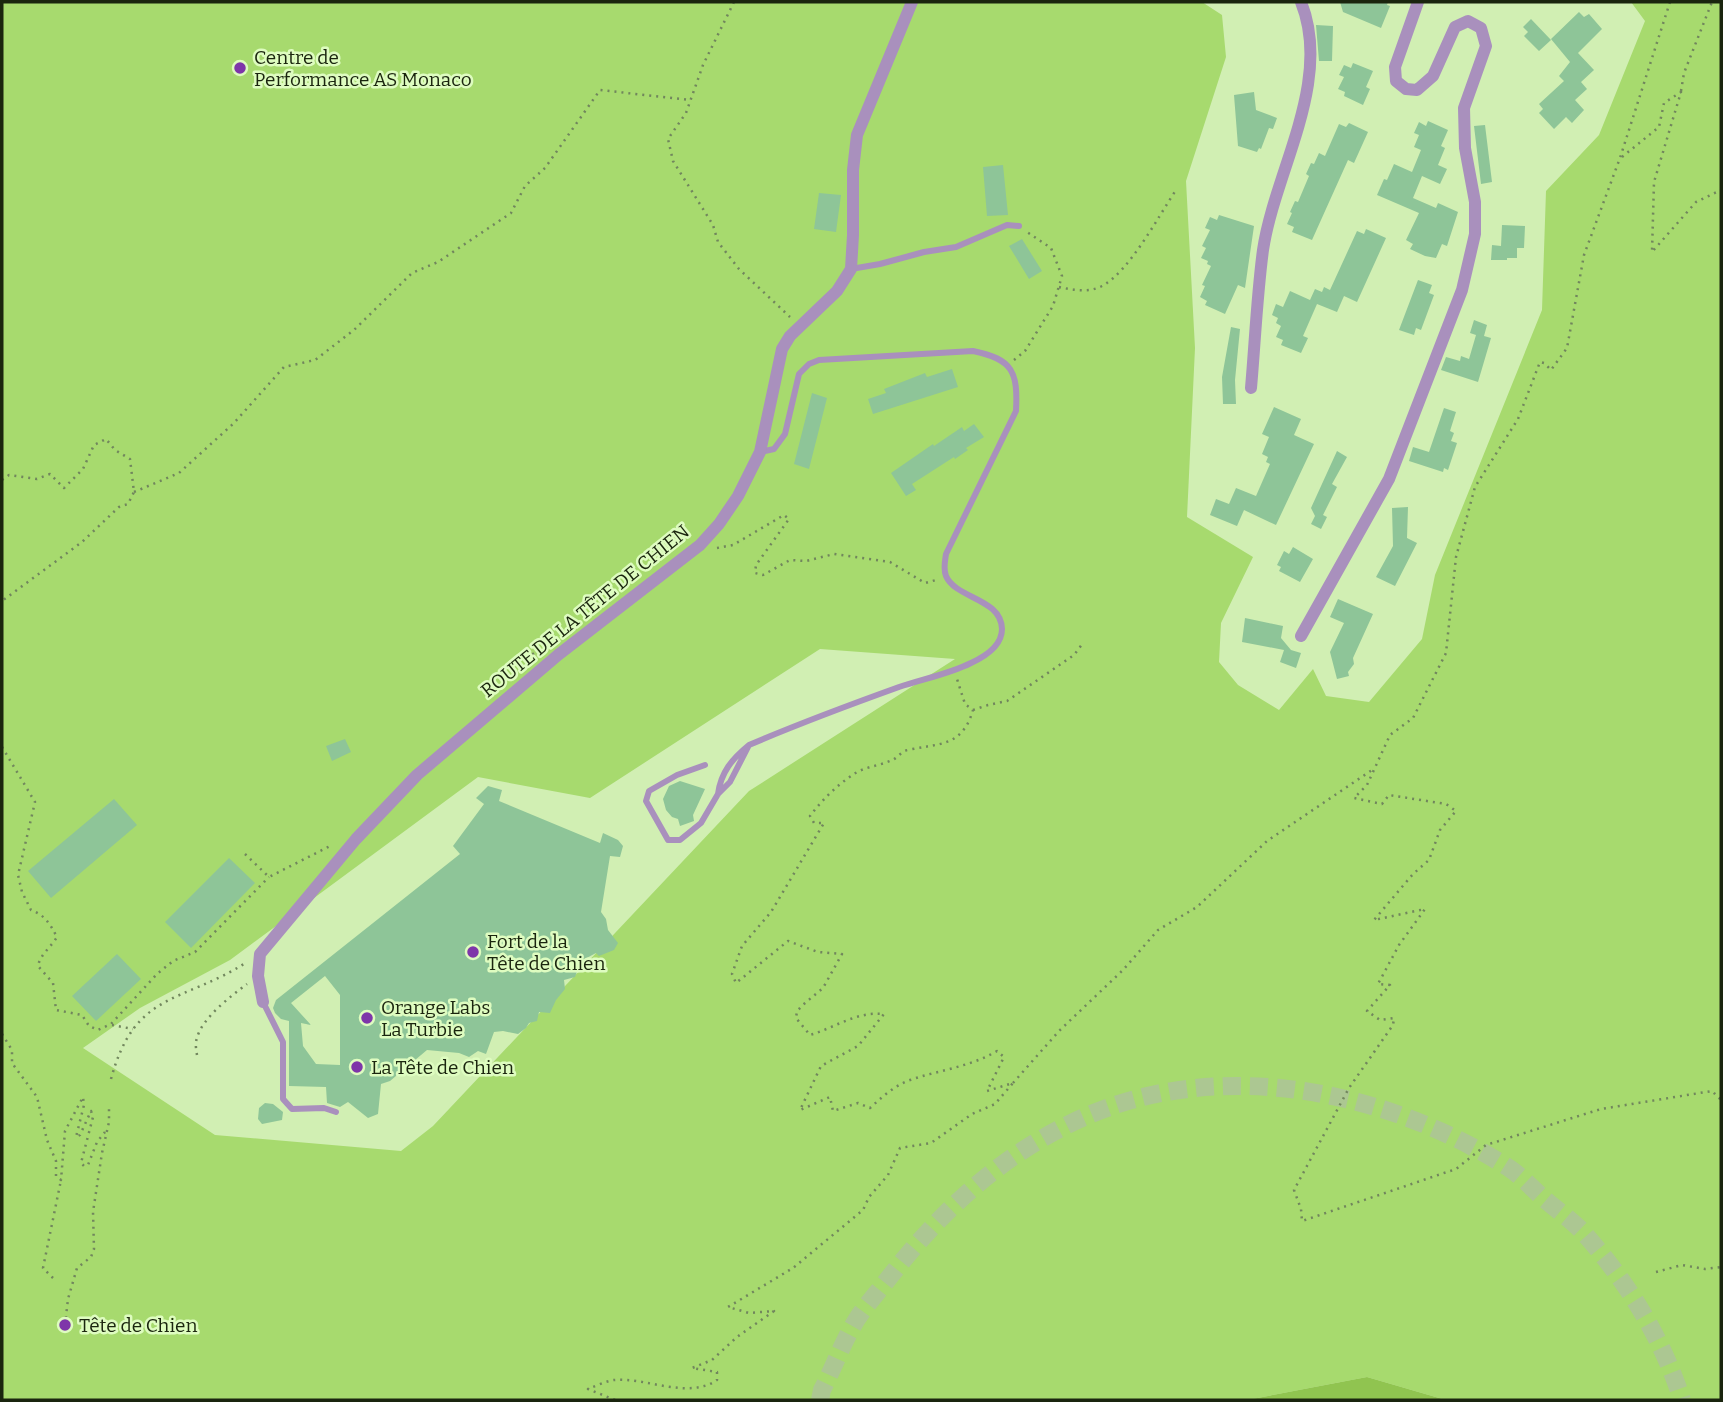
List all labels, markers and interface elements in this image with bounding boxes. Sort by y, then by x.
place label: Centre de Performance AS Monaco [254,46,472,91]
marker: Centre de Performance AS Monaco [232,60,248,76]
street label: ROUTE DE LA TÊTE DE CHIEN [476,520,694,702]
place label: Fort de la Tête de Chien [487,930,605,975]
marker: Fort de la Tête de Chien [465,944,481,960]
place label: Orange Labs La Turbie [381,996,490,1041]
marker: Orange Labs La Turbie [359,1010,375,1026]
place label: La Tête de Chien [371,1056,514,1079]
marker: La Tête de Chien [349,1059,365,1075]
place label: Tête de Chien [79,1314,197,1337]
marker: Tête de Chien [57,1317,73,1333]

